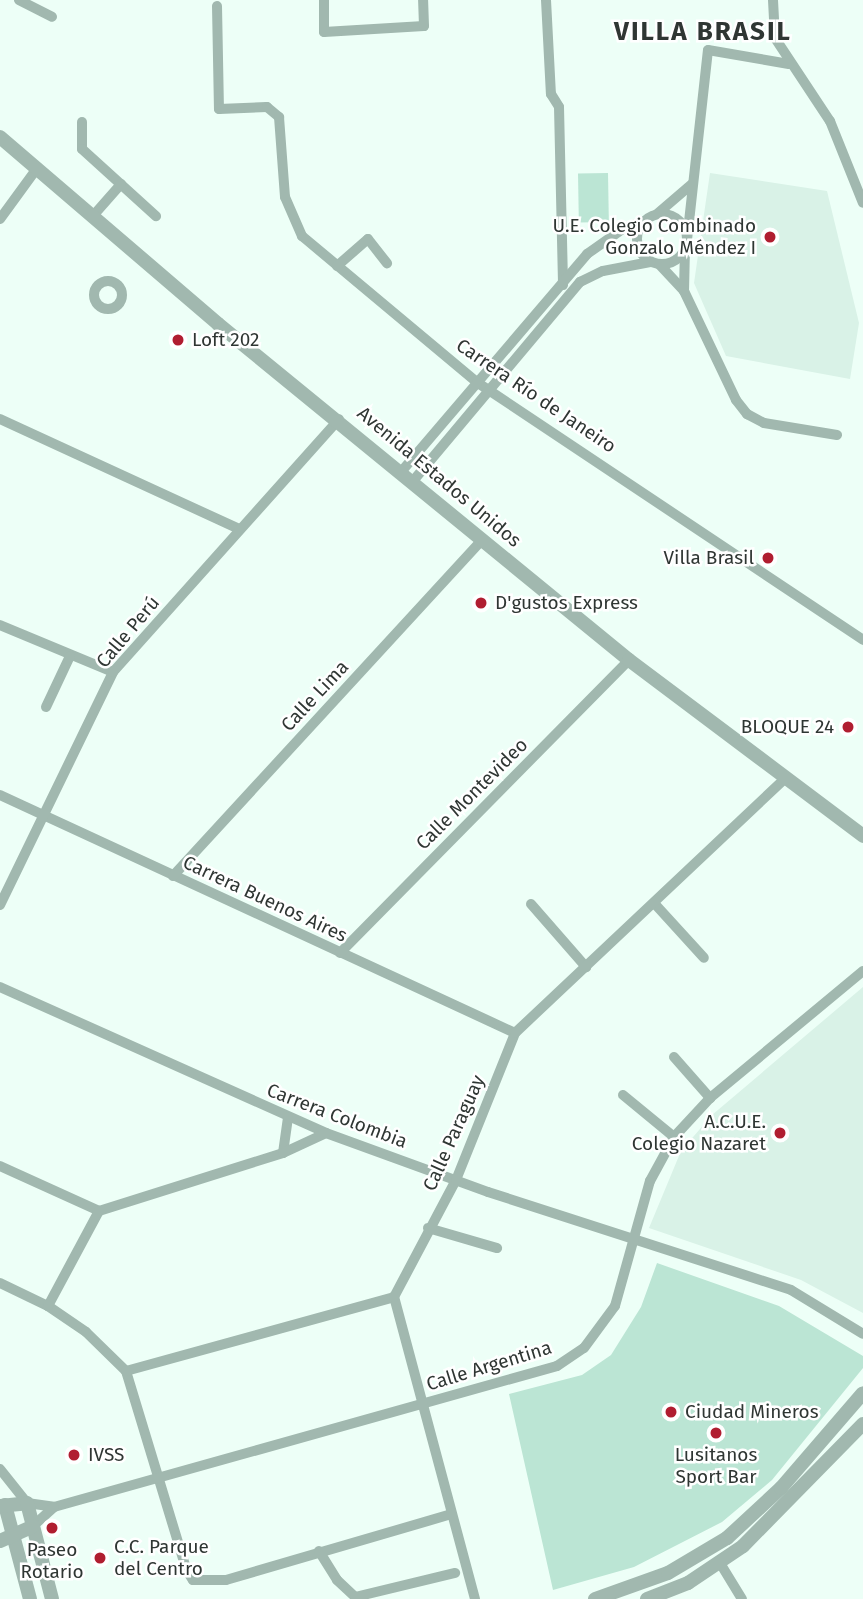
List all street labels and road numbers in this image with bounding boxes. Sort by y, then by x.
street label: Carrera Río de Janeiro [452,334,620,458]
street label: Avenida Estados Unidos [353,402,525,552]
street label: Calle Perú [92,592,164,672]
street label: Calle Lima [276,656,354,736]
street label: Calle Montevideo [411,733,533,855]
street label: Carrera Buenos Aires [179,851,351,947]
street label: Calle Paraguay [418,1072,490,1194]
street label: Carrera Colombia [264,1079,410,1153]
street label: Calle Argentina [424,1336,554,1396]

